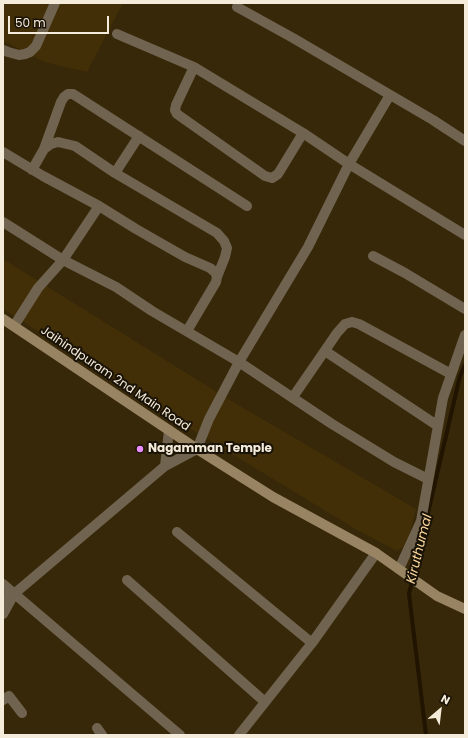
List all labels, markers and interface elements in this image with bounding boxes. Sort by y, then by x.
scale bar [10,8,111,34]
text: 50 m [15,14,46,31]
street label: Jaihindpuram 2nd Main Road [38,323,192,435]
place label: Nagamman Temple [148,442,272,456]
marker: Nagamman Temple [135,444,145,454]
water label: Kiruthumal [404,513,436,585]
north arrow [420,690,460,730]
text: N [438,690,453,708]

